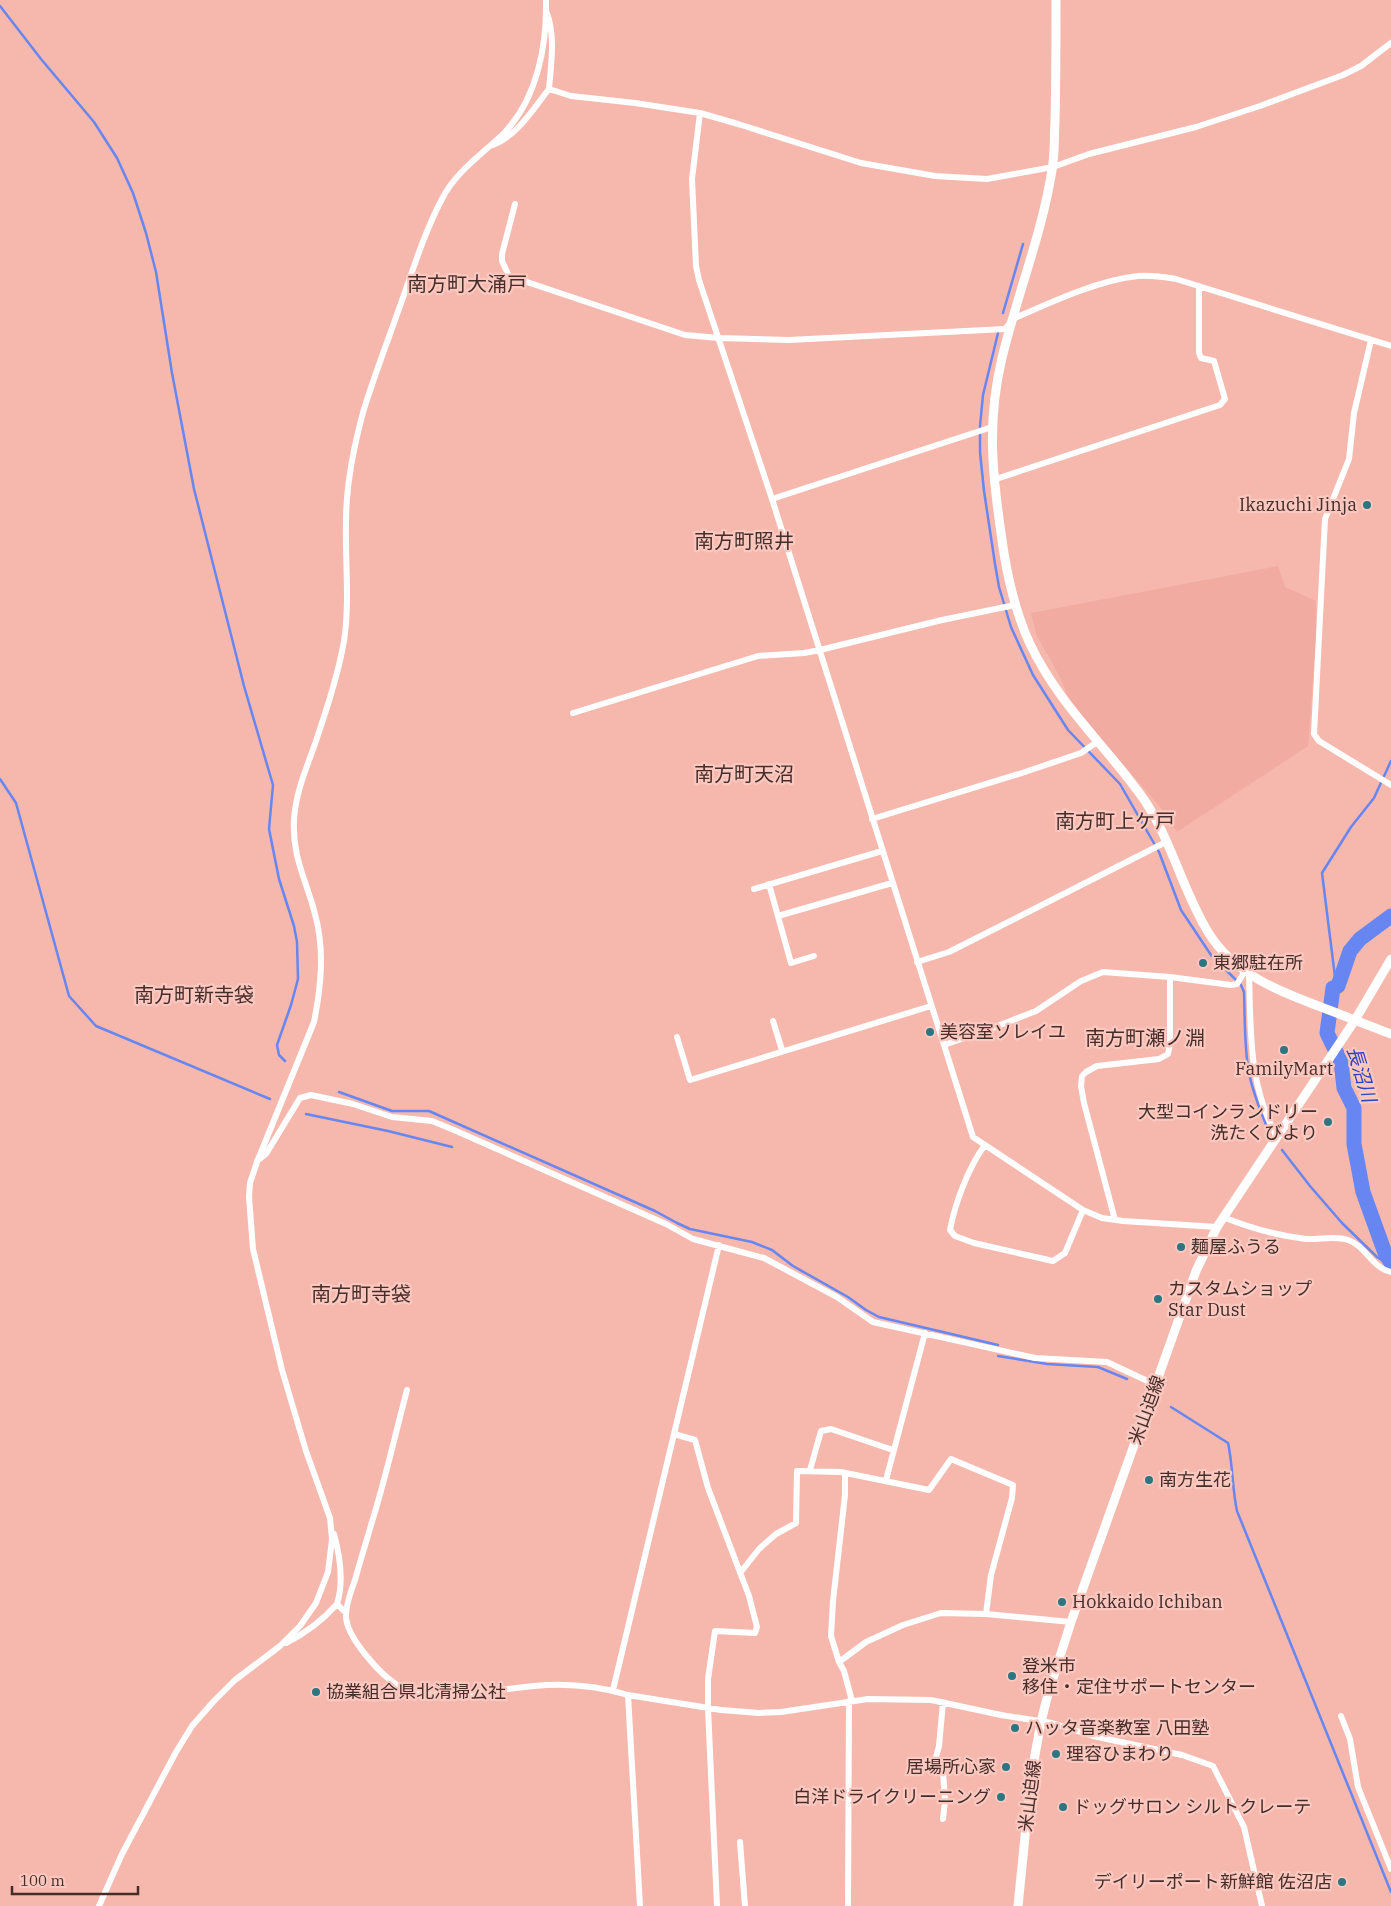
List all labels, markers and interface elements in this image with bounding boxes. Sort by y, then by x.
district label: 南方町大涌戸 [407,270,527,297]
place label: Ikazuchi Jinja [1239,493,1357,516]
marker: Ikazuchi Jinja [1361,499,1373,511]
district label: 南方町照井 [694,527,794,554]
district label: 南方町天沼 [694,760,794,787]
district label: 南方町上ケ戸 [1055,807,1175,834]
place label: 東郷駐在所 [1213,951,1303,974]
marker: 東郷駐在所 [1197,957,1209,969]
district label: 南方町新寺袋 [134,981,254,1008]
place label: 美容室ソレイユ [940,1020,1066,1043]
district label: 南方町瀬ノ淵 [1085,1024,1205,1051]
marker: 美容室ソレイユ [924,1026,936,1038]
water label: 長沼川 [1342,1043,1382,1107]
marker: FamilyMart [1278,1044,1290,1056]
place label: FamilyMart [1235,1057,1333,1080]
place label: 大型コインランドリー 洗たくびより [1138,1100,1318,1144]
marker: 大型コインランドリー 洗たくびより [1322,1116,1334,1128]
place label: 麺屋ふうる [1191,1235,1281,1258]
marker: 麺屋ふうる [1175,1241,1187,1253]
place label: カスタムショップ Star Dust [1168,1277,1312,1321]
district label: 南方町寺袋 [311,1280,411,1307]
marker: カスタムショップ Star Dust [1152,1293,1164,1305]
street label: 米山迫線 [1123,1372,1170,1448]
place label: 南方生花 [1159,1468,1231,1491]
marker: 南方生花 [1143,1474,1155,1486]
place label: Hokkaido Ichiban [1072,1590,1223,1613]
marker: Hokkaido Ichiban [1056,1596,1068,1608]
place label: 登米市 移住・定住サポートセンター [1022,1654,1256,1698]
marker: 登米市 移住・定住サポートセンター [1006,1670,1018,1682]
place label: 協業組合県北清掃公社 [326,1680,506,1703]
marker: 協業組合県北清掃公社 [310,1686,322,1698]
place label: ハッタ音楽教室 八田塾 [1025,1716,1209,1739]
marker: ハッタ音楽教室 八田塾 [1009,1722,1021,1734]
place label: 理容ひまわり [1066,1742,1174,1765]
marker: 理容ひまわり [1050,1748,1062,1760]
place label: 居場所心家 [906,1755,996,1778]
street label: 米山迫線 [1014,1759,1045,1833]
marker: 居場所心家 [1000,1761,1012,1773]
place label: 白洋ドライクリーニング [793,1785,991,1808]
marker: 白洋ドライクリーニング [995,1791,1007,1803]
place label: ドッグサロン シルトクレーテ [1073,1795,1311,1818]
marker: ドッグサロン シルトクレーテ [1057,1801,1069,1813]
scale bar [12,1864,139,1896]
place label: デイリーポート新鮮館 佐沼店 [1094,1870,1332,1893]
text: 100 m [20,1871,65,1890]
marker: デイリーポート新鮮館 佐沼店 [1336,1876,1348,1888]

